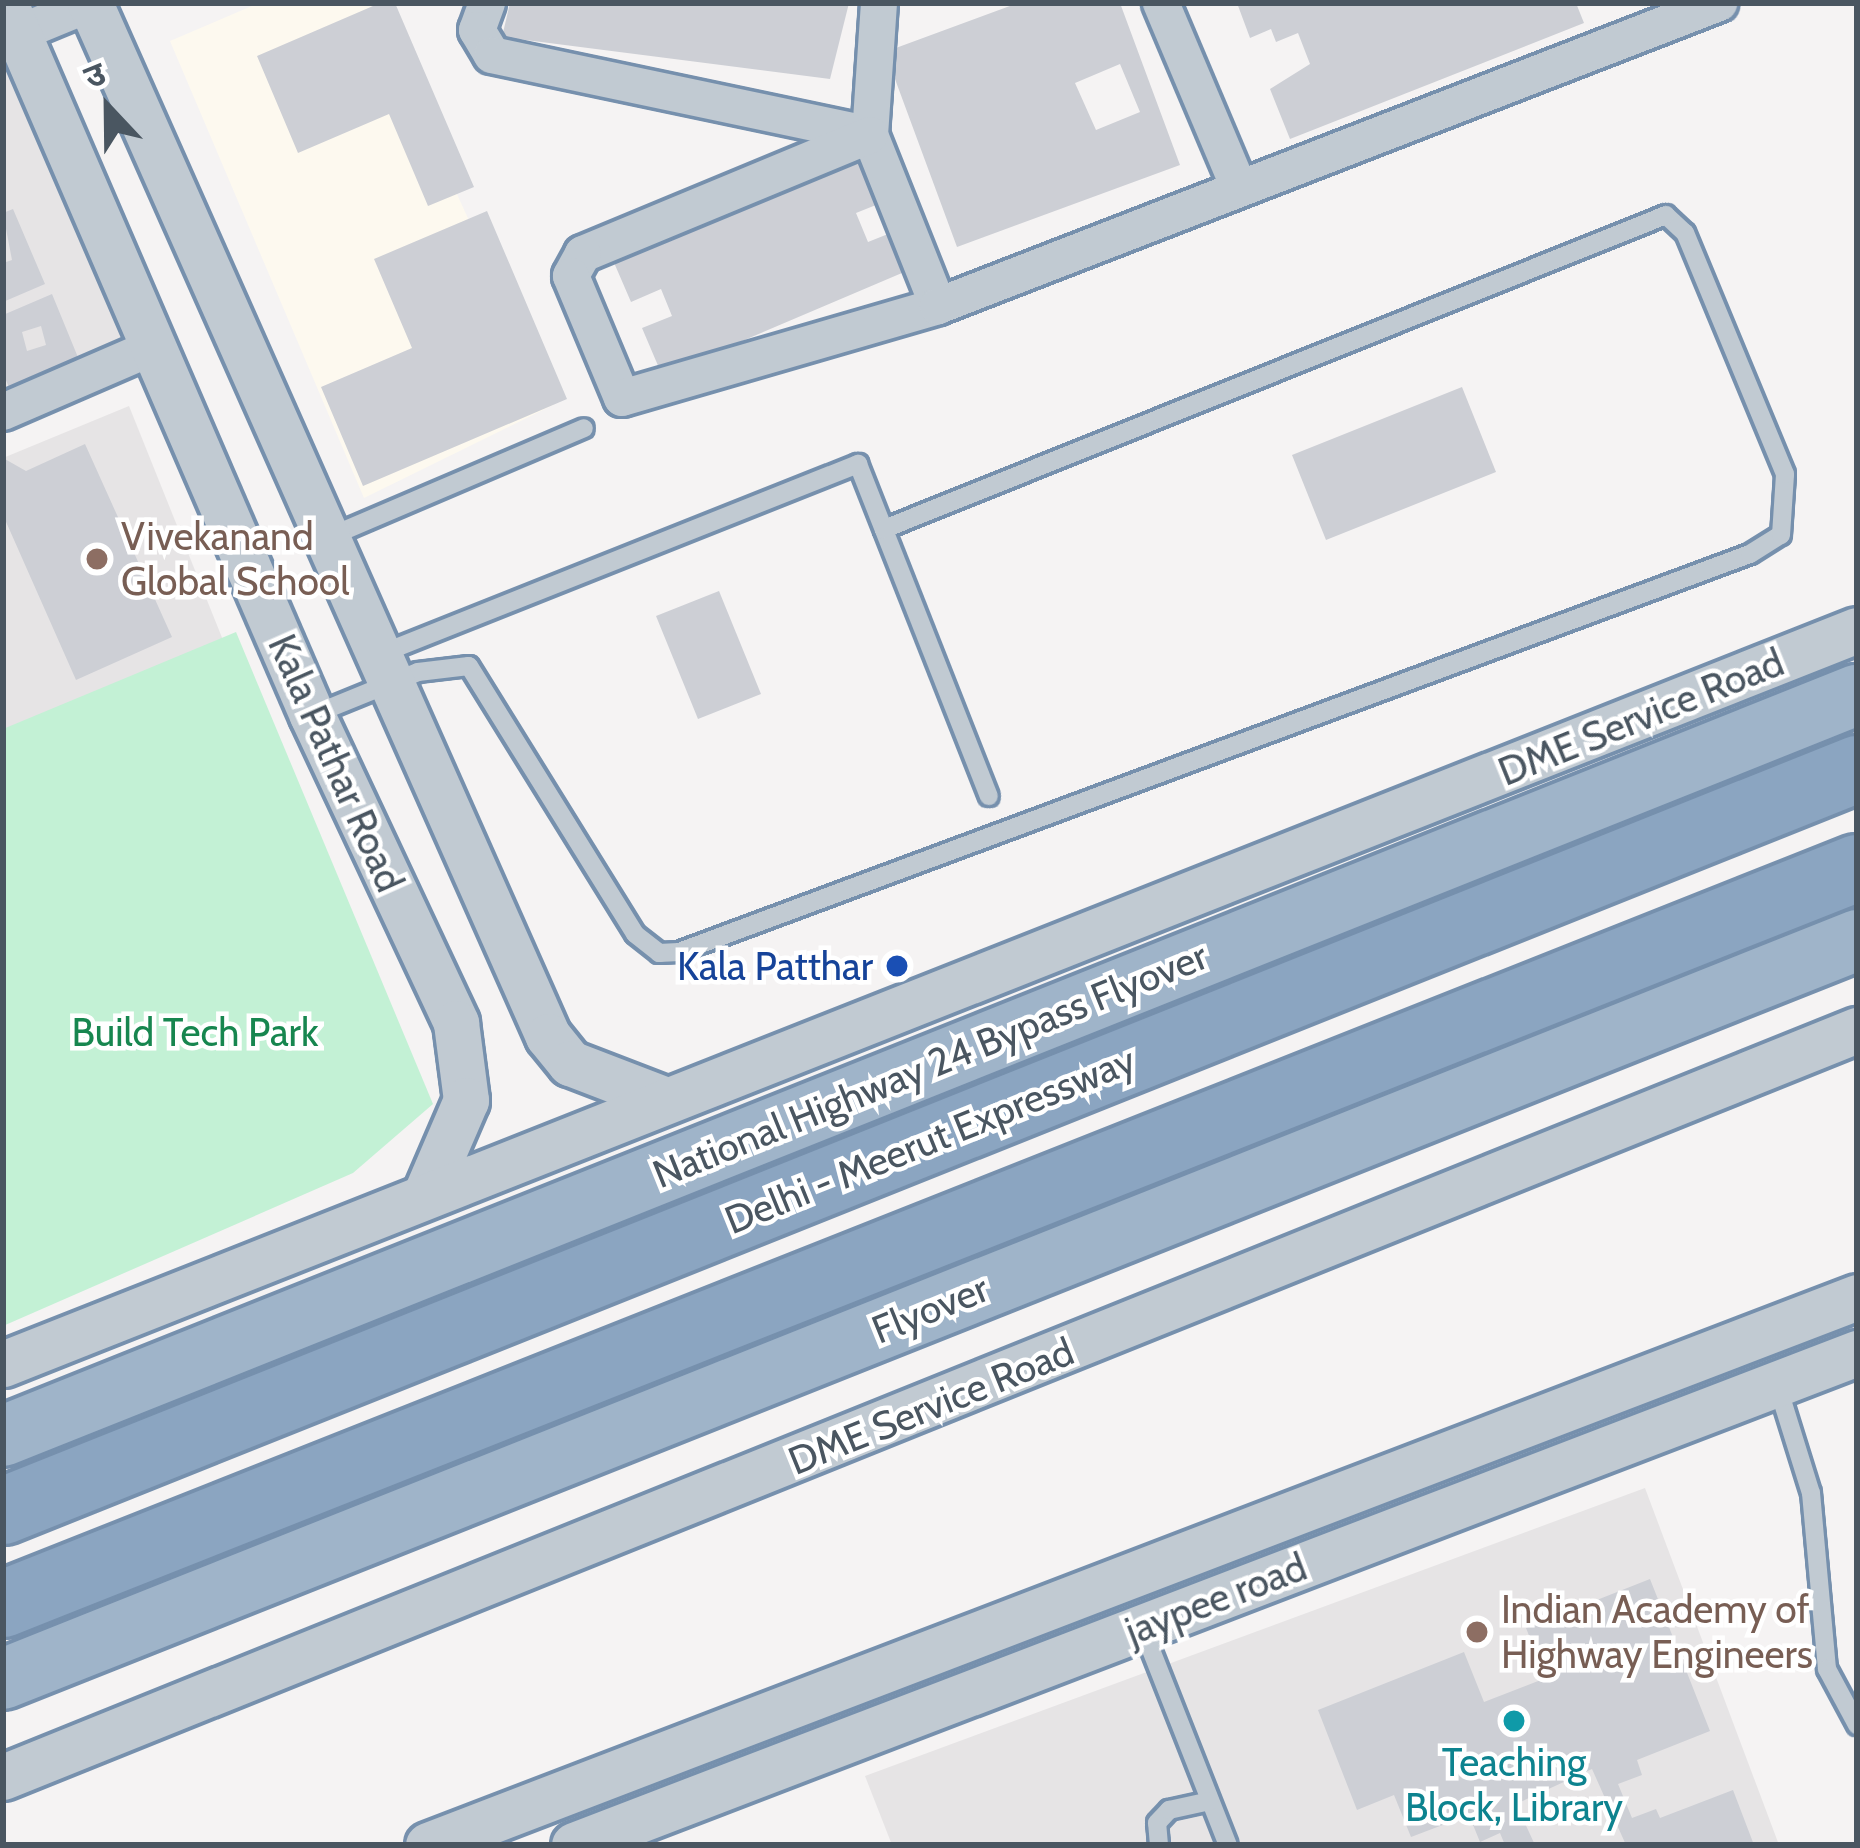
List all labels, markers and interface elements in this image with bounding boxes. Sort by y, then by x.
north arrow [48,48,168,168]
text: उ [78,52,111,97]
place label: Vivekanand Global School [121,514,350,605]
marker: Vivekanand Global School [84,546,110,572]
street label: Kala Pathar Road [258,627,414,899]
street label: DME Service Road [1492,639,1790,795]
street label: National Highway 24 Bypass Flyover [646,932,1214,1198]
place label: Kala Patthar [677,943,873,989]
marker: Kala Patthar [884,953,910,979]
park label: Build Tech Park [72,1009,318,1055]
street label: Delhi - Meerut Expressway [718,1036,1142,1244]
street label: Flyover [865,1265,995,1353]
street label: DME Service Road [782,1328,1080,1484]
street label: jaypee road [1119,1543,1313,1655]
place label: Indian Academy of Highway Engineers [1501,1587,1813,1678]
marker: Indian Academy of Highway Engineers [1464,1619,1490,1645]
marker: Teaching Block, Library [1501,1708,1527,1734]
place label: Teaching Block, Library [1405,1740,1623,1831]

